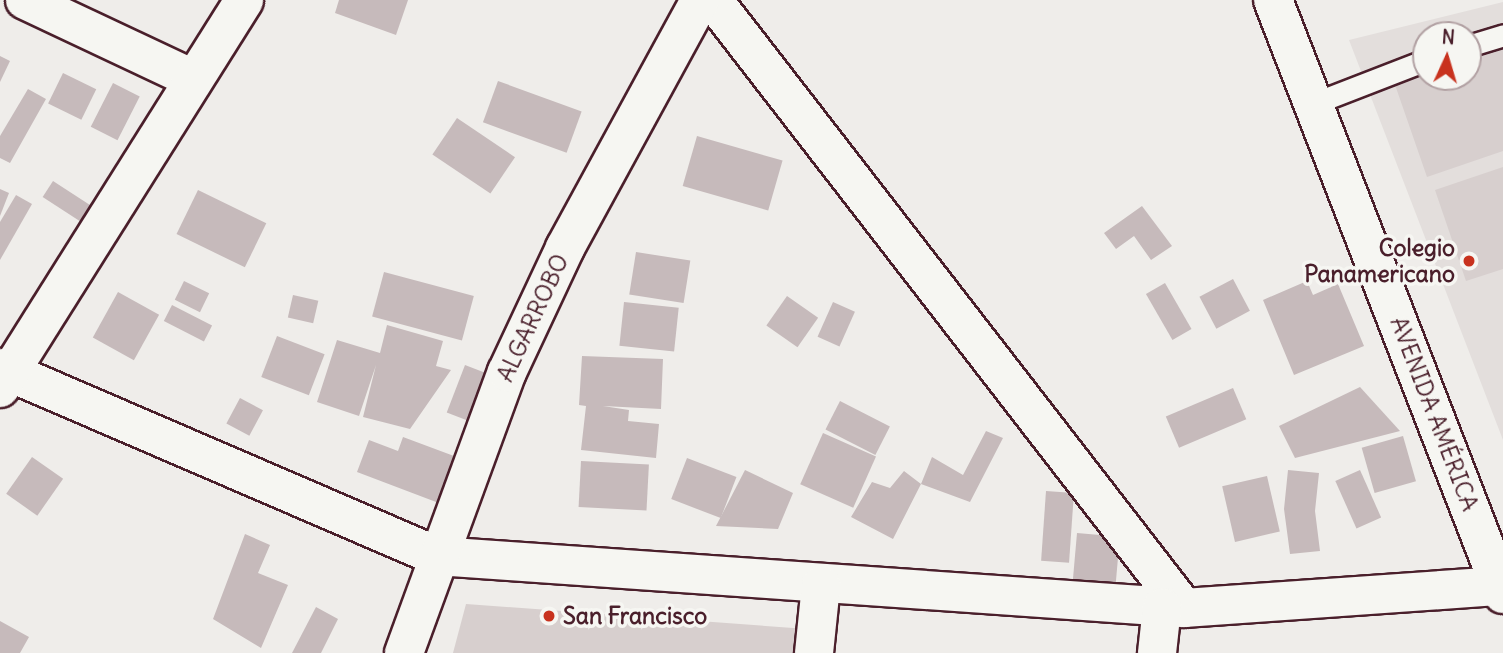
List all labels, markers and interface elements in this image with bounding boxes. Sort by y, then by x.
north arrow [1412,21,1482,91]
text: N [1441,25,1456,49]
place label: Colegio Panamericano [1304,234,1455,288]
street label: ALGARROBO [491,250,575,386]
marker: Colegio Panamericano [1461,253,1477,269]
street label: AVENIDA AMÉRICA [1384,313,1484,515]
place label: San Francisco [563,602,707,630]
marker: San Francisco [541,608,557,624]

